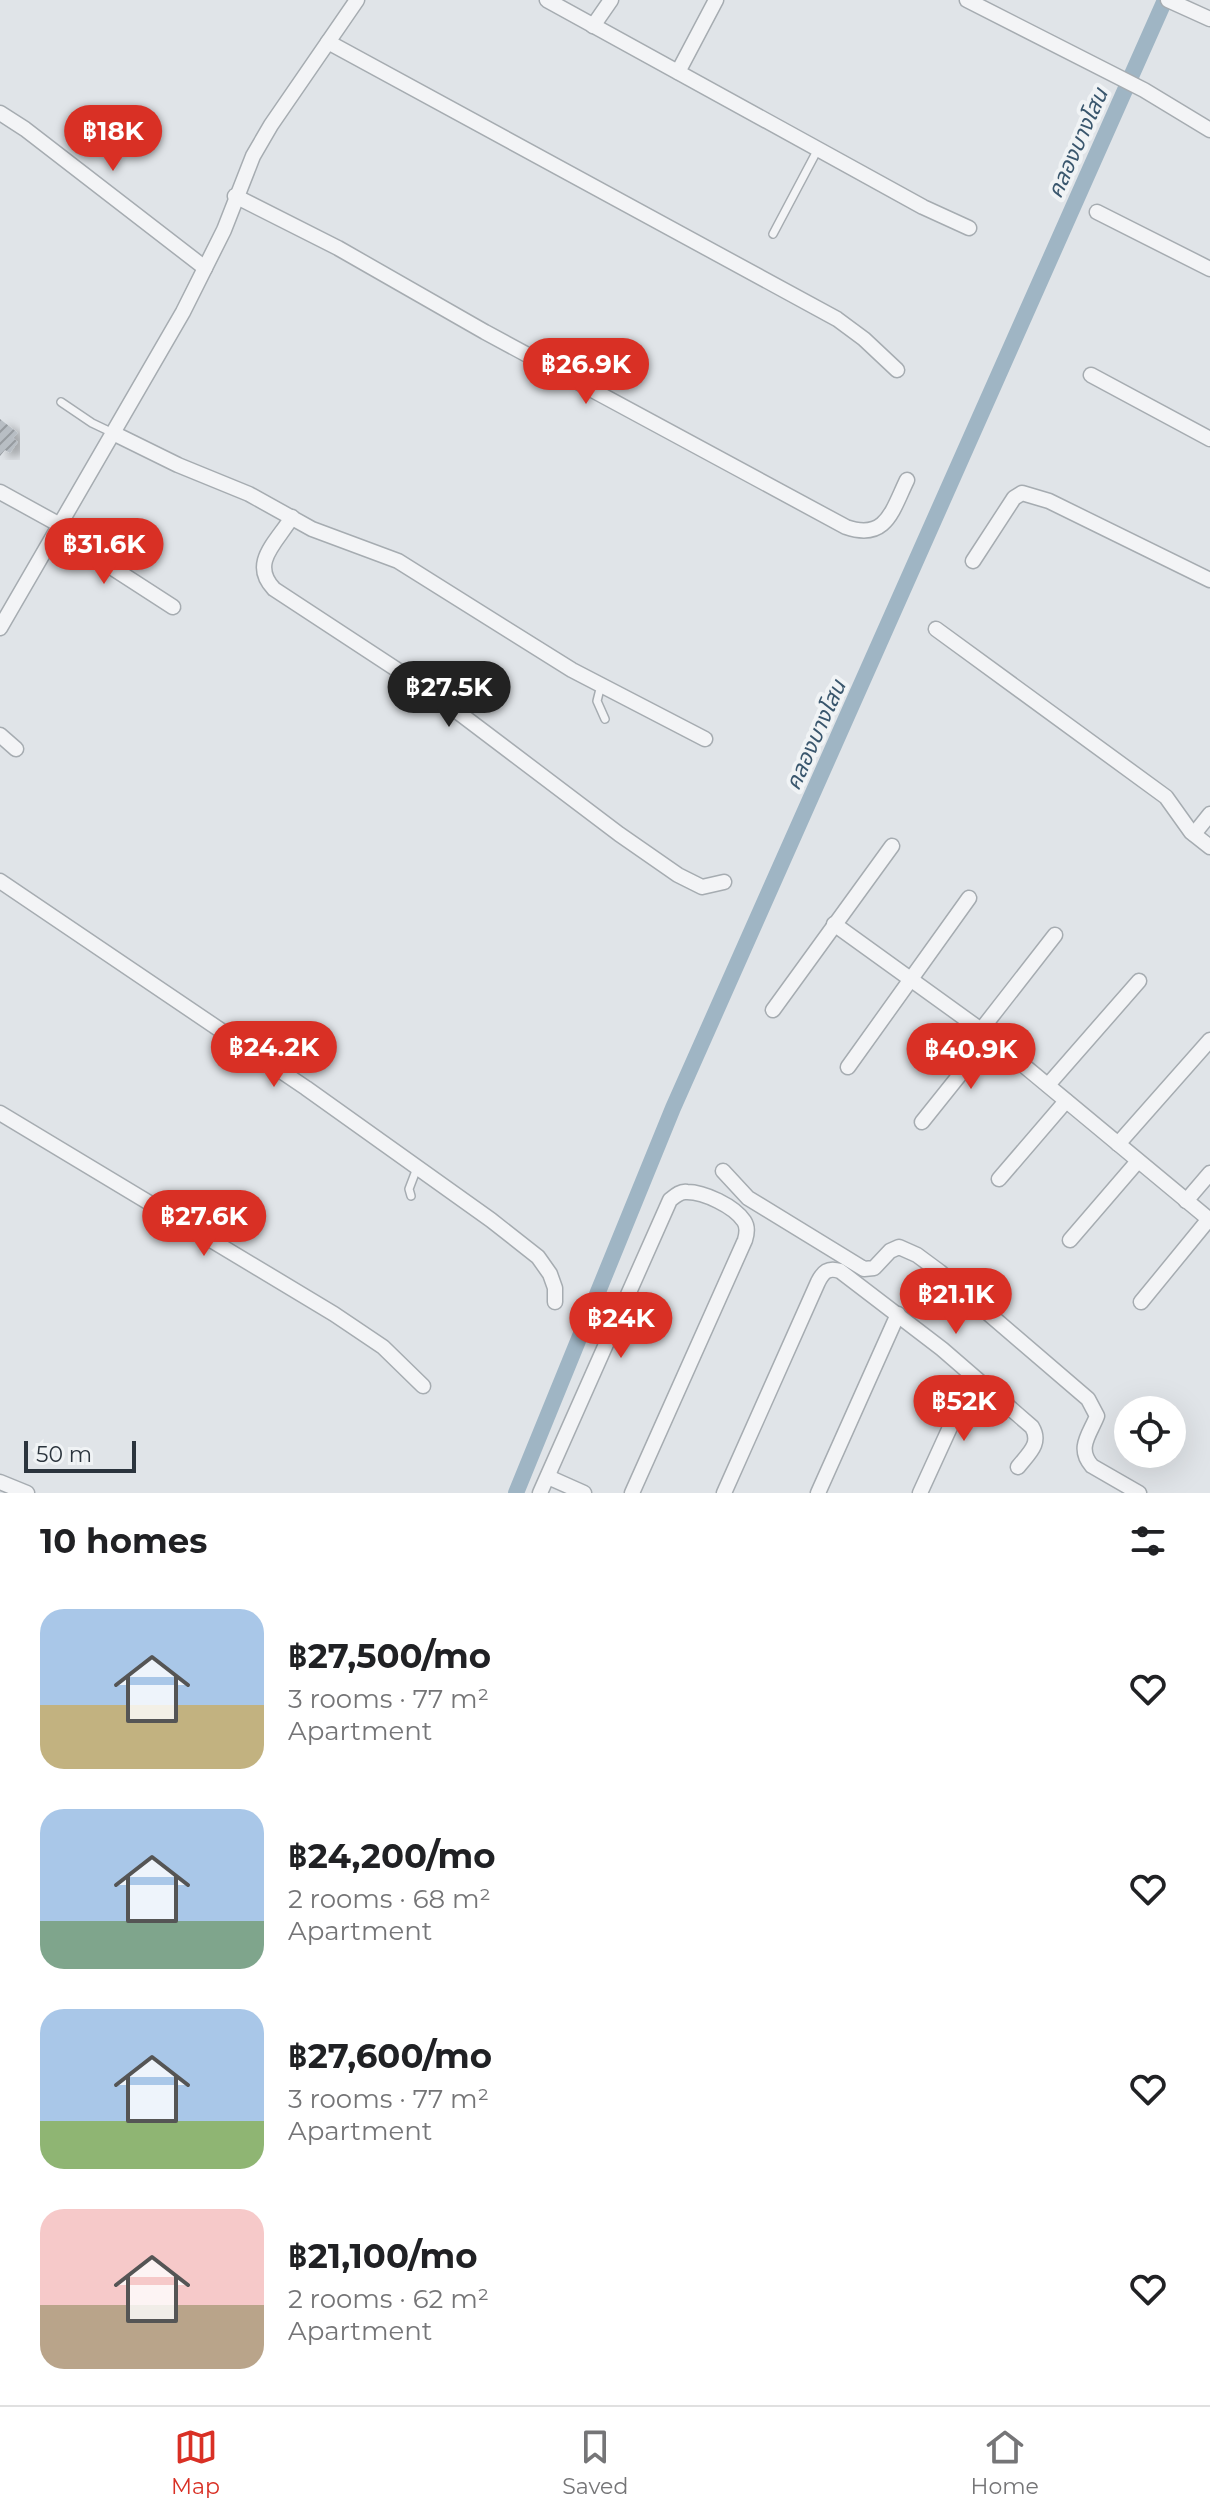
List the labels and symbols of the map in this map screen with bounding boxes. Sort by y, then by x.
water label: คลองบางโสน [1041,83,1114,202]
pin: ฿18K [66,105,160,173]
pin: ฿26.9K [521,338,651,406]
pin: ฿31.6K [39,518,169,586]
pin: ฿27.5K [384,661,514,729]
water label: คลองบางโสน [779,675,852,794]
pin: ฿24.2K [209,1021,339,1089]
pin: ฿40.9K [906,1023,1036,1091]
pin: ฿27.6K [139,1190,269,1258]
pin: ฿21.1K [891,1268,1021,1336]
pin: ฿24K [574,1292,668,1360]
pin: ฿52K [917,1375,1011,1443]
scale bar [24,1437,136,1473]

